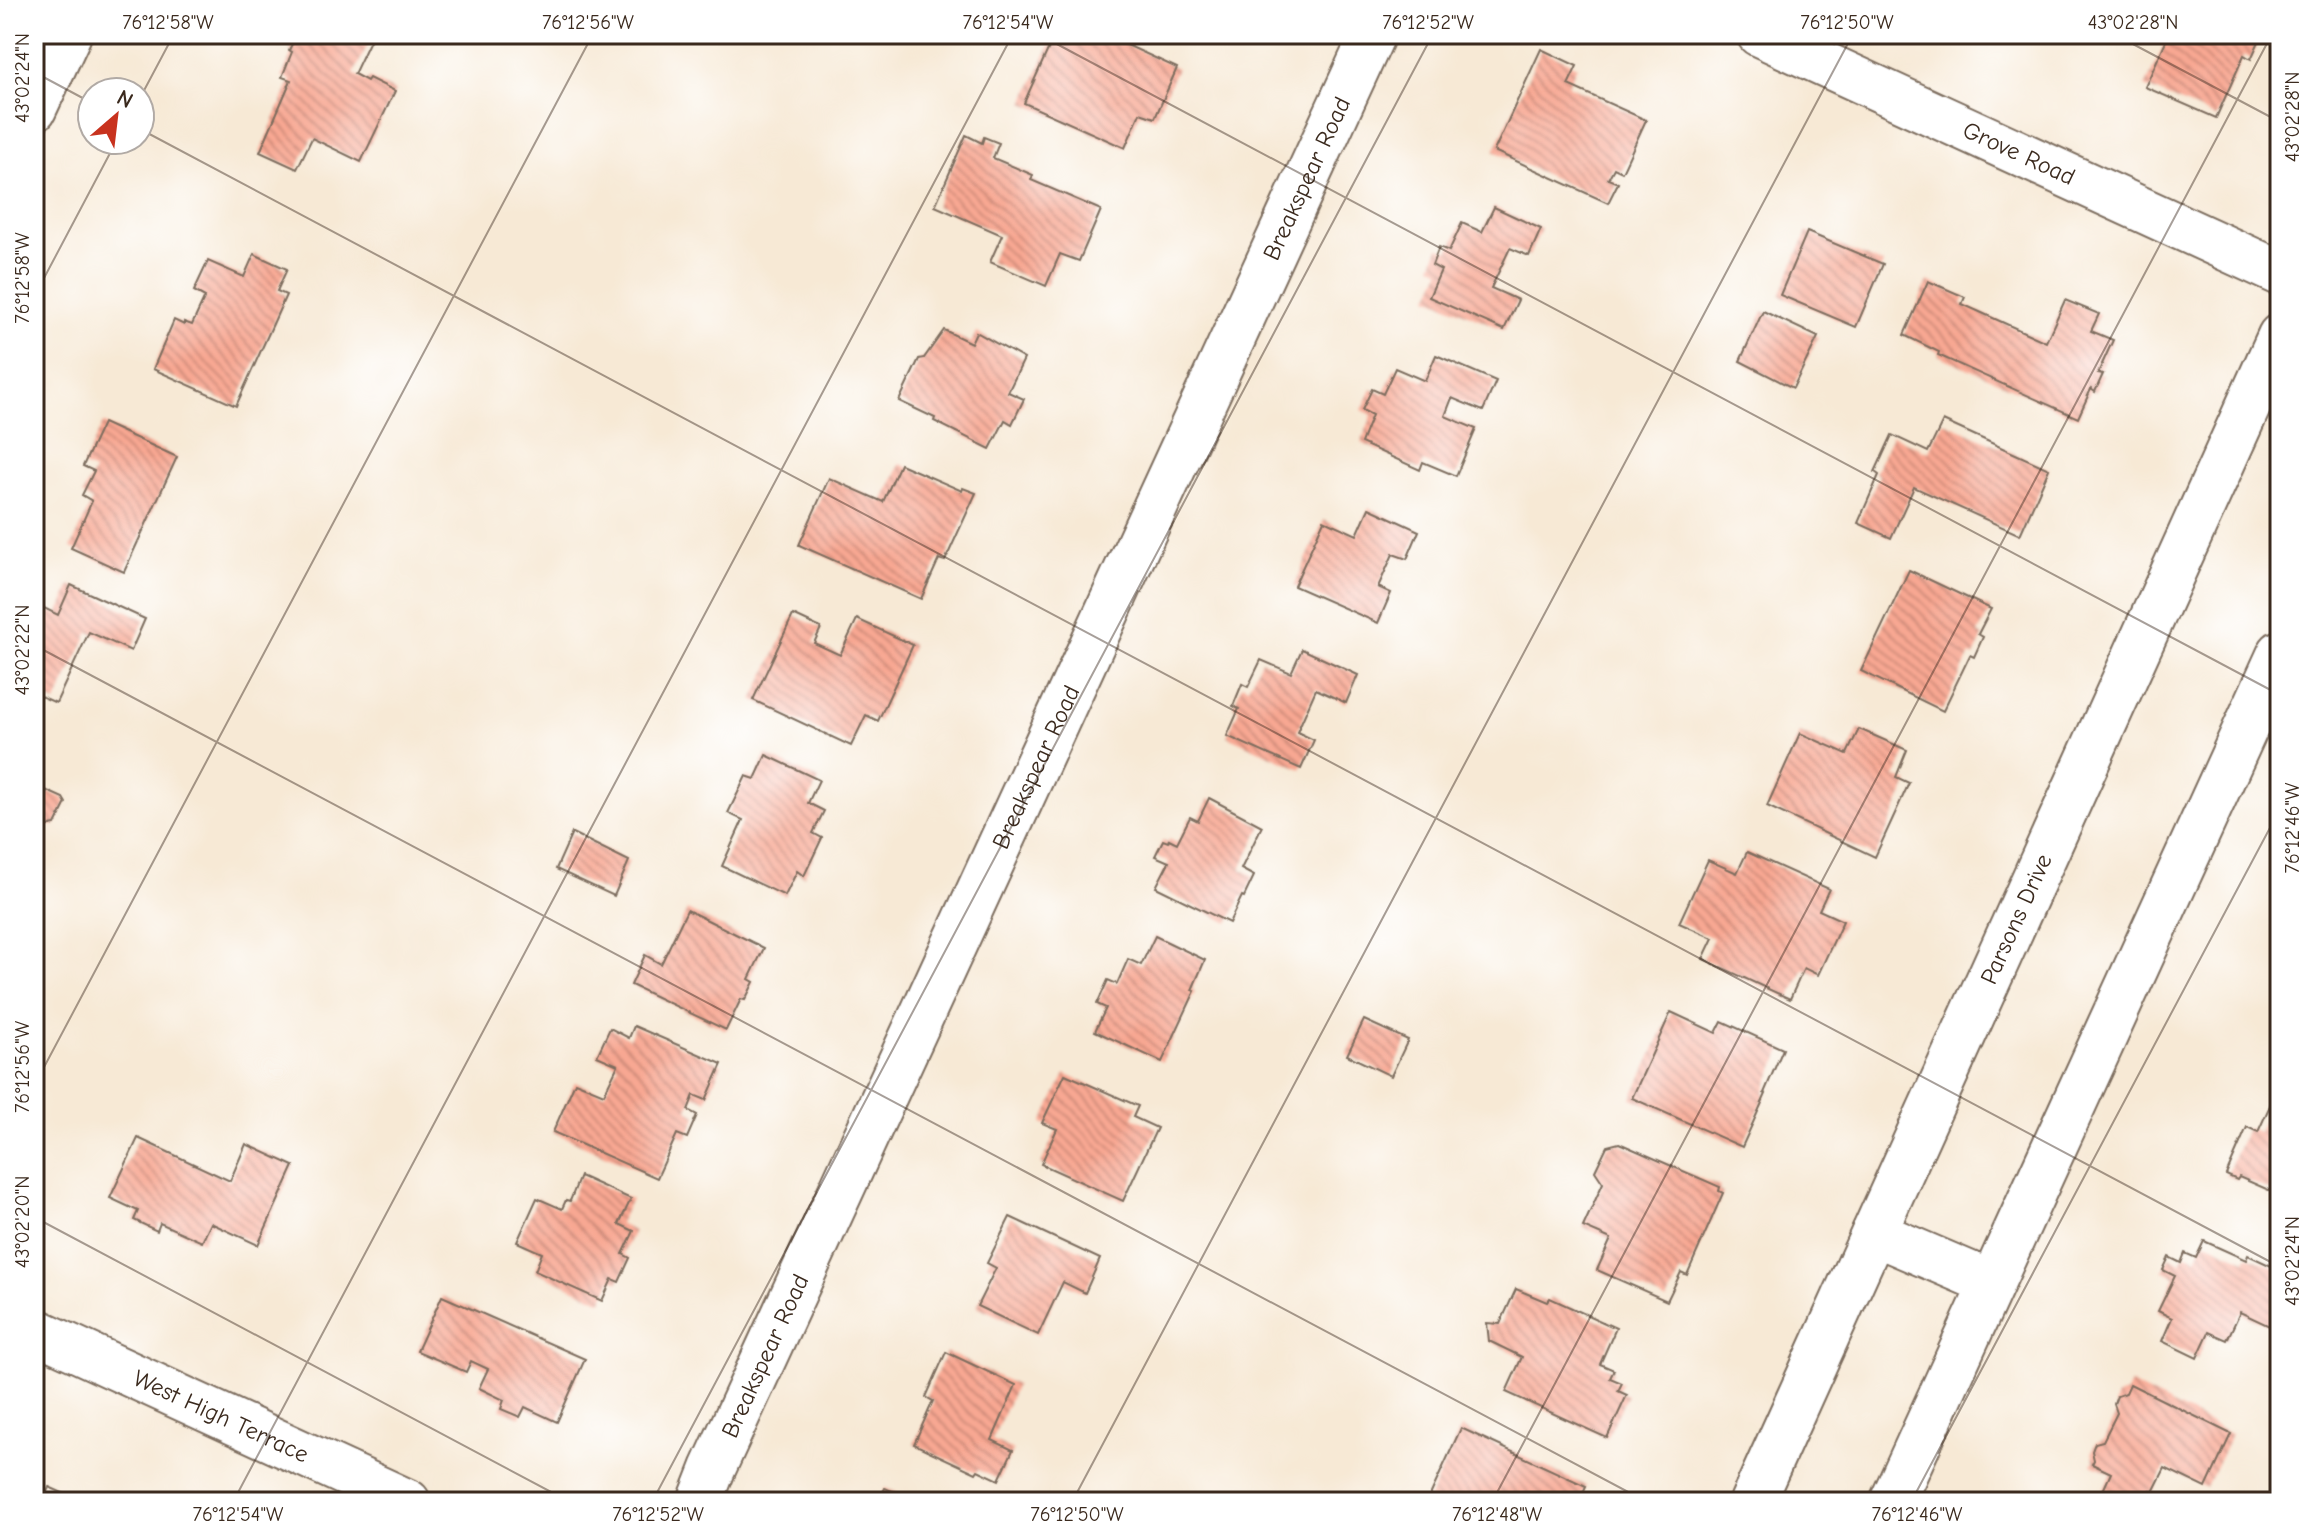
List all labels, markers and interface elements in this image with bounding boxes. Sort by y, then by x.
text: 76°12'58"W [122,11,214,34]
text: 76°12'56"W [542,11,635,34]
text: 76°12'54"W [963,11,1054,34]
text: 76°12'52"W [1382,11,1474,34]
text: 76°12'50"W [1800,11,1894,34]
text: 43°02'28"N [2088,11,2178,34]
text: 43°02'24"N [11,33,34,123]
text: 43°02'28"N [2281,72,2304,162]
north arrow [76,76,156,156]
text: N [112,84,137,114]
street label: Breakspear Road [1257,92,1356,264]
street label: Grove Road [1958,115,2079,191]
text: 76°12'58"W [11,232,34,324]
text: 43°02'22"N [11,605,34,695]
street label: Breakspear Road [986,681,1085,853]
text: 76°12'46"W [2281,782,2304,873]
street label: Parsons Drive [1974,849,2058,989]
text: 76°12'56"W [11,1020,34,1113]
text: 43°02'20"N [11,1176,34,1268]
text: 43°02'24"N [2281,1216,2304,1306]
street label: Breakspear Road [715,1270,815,1442]
street label: West High Terrace [129,1364,313,1468]
text: 76°12'54"W [193,1503,284,1526]
text: 76°12'52"W [612,1503,704,1526]
text: 76°12'50"W [1030,1503,1124,1526]
text: 76°12'48"W [1452,1503,1543,1526]
text: 76°12'46"W [1872,1503,1963,1526]

